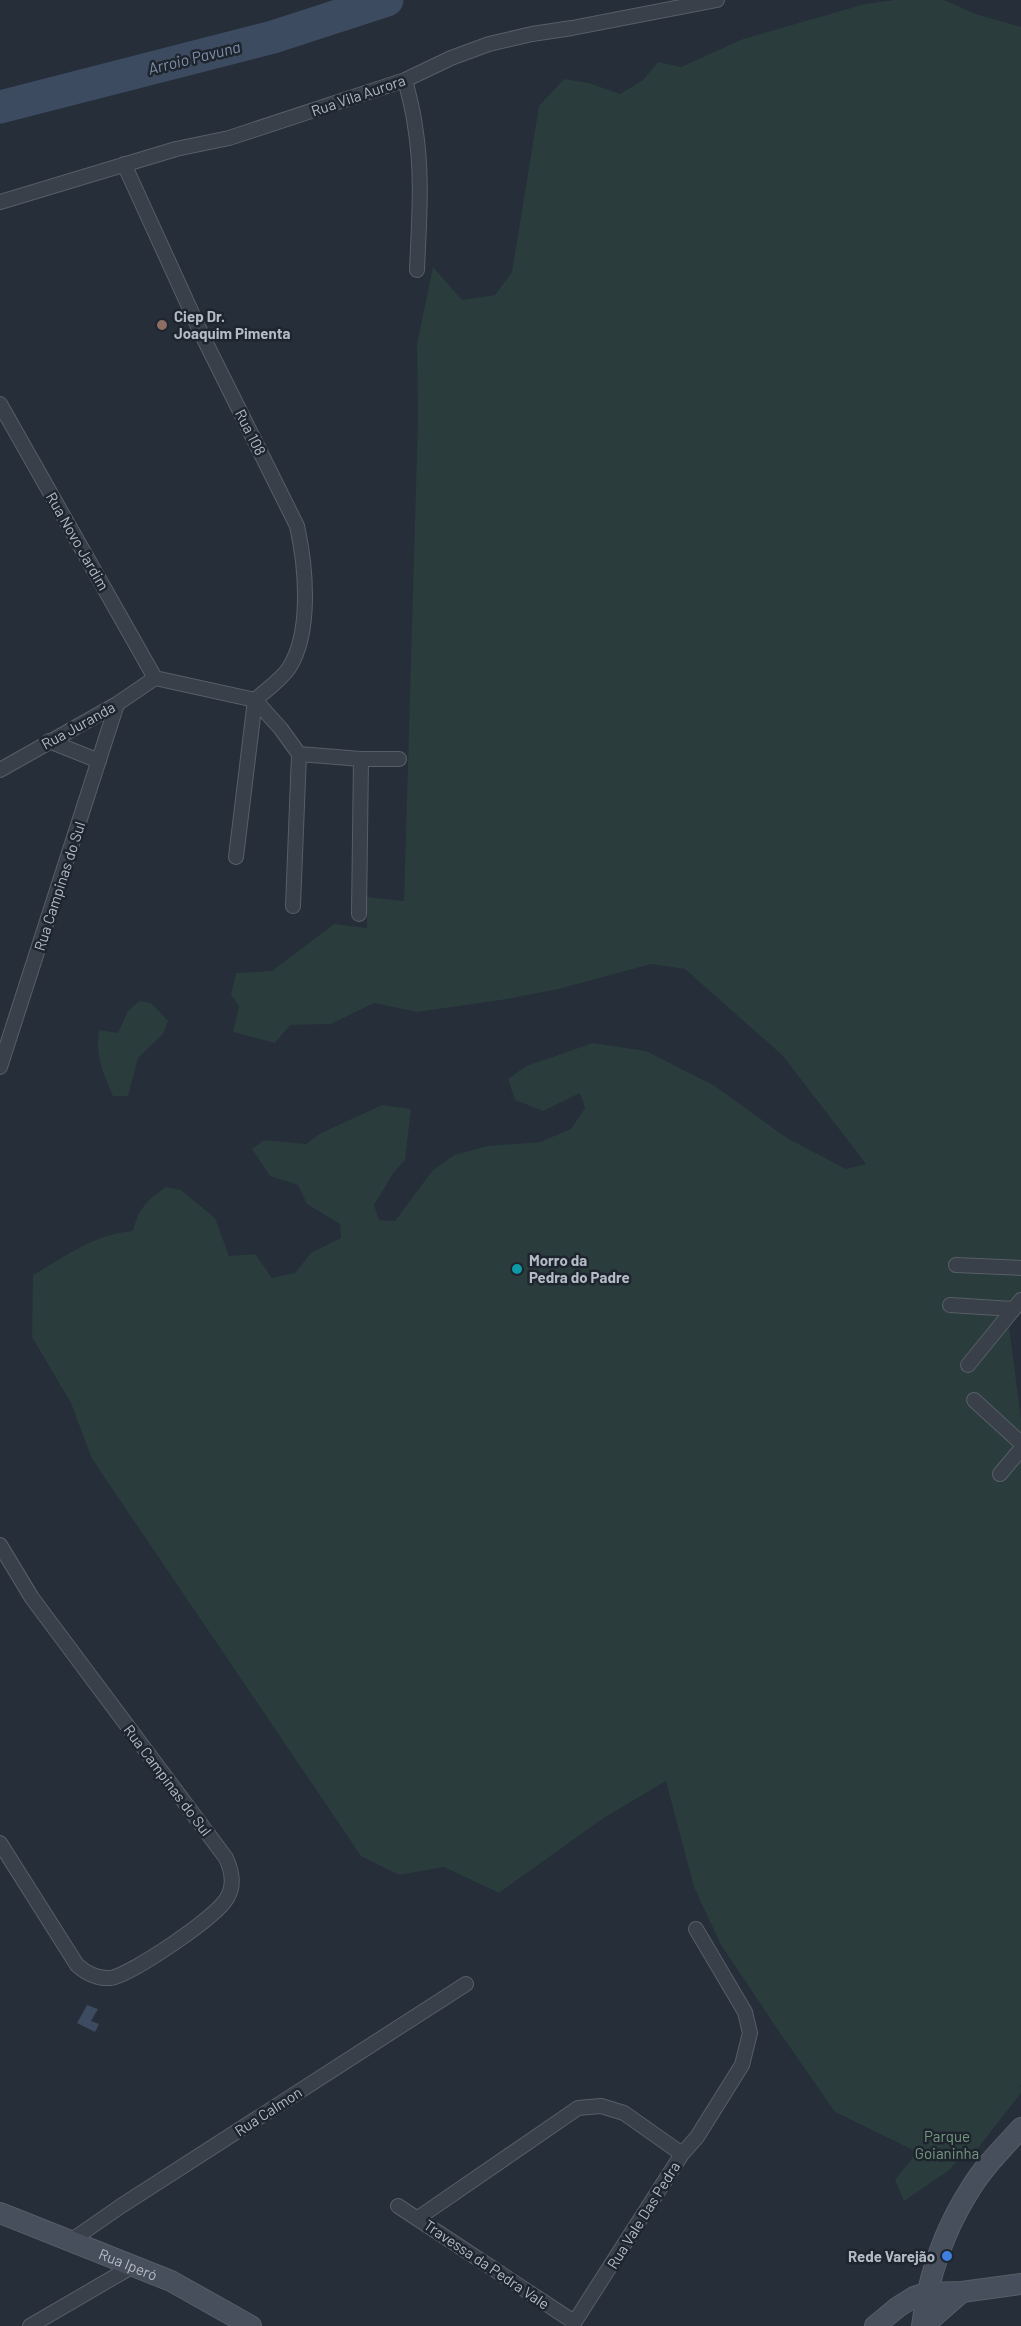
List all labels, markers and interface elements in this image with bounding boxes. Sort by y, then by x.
water label: Arroio Pavuna [146,36,242,78]
street label: Rua Vila Aurora [309,70,407,120]
place label: Ciep Dr. Joaquim Pimenta [174,307,290,342]
marker: Ciep Dr. Joaquim Pimenta [155,318,169,332]
street label: Rua 108 [232,406,270,458]
street label: Rua Novo Jardim [43,489,113,593]
street label: Rua Juranda [38,697,118,753]
street label: Rua Campinas do Sul [30,819,88,953]
place label: Morro da Pedra do Padre [529,1251,630,1286]
marker: Morro da Pedra do Padre [510,1262,524,1276]
street label: Rua Campinas do Sul [120,1721,216,1839]
street label: Rua Calmon [231,2083,305,2139]
park label: Parque Goianinha [915,2127,979,2162]
street label: Rua Vale Das Pedra [603,2158,683,2272]
street label: Travessa da Pedra Vale [421,2215,553,2313]
street label: Rua Iperó [96,2244,160,2284]
place label: Rede Varejão [848,2247,935,2265]
marker: Rede Varejão [940,2249,954,2263]

